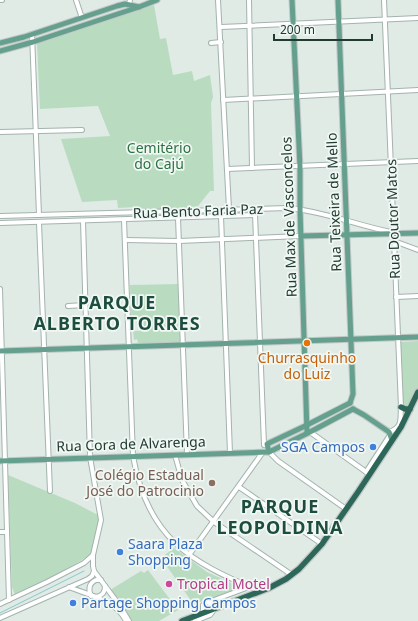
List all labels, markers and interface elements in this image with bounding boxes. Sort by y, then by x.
scale bar [274,16,372,42]
text: 200 m [280,21,315,38]
street label: Rua Teixeira de Mello [322,132,345,272]
street label: Rua Max de Vasconcelos [276,136,301,298]
park label: Cemitério do Cajú [127,138,191,173]
street label: Rua Doutor Matos [381,158,404,279]
street label: Rua Bento Faria Paz [132,199,264,222]
district label: PARQUE ALBERTO TORRES [33,290,201,335]
marker: Churrasquinho do Luiz [302,338,312,348]
place label: Churrasquinho do Luiz [258,348,356,383]
street label: Rua Cora de Alvarenga [56,431,206,456]
place label: SGA Campos [281,437,365,456]
marker: SGA Campos [368,442,378,452]
place label: Colégio Estadual José do Patrocinio [84,465,204,500]
marker: Colégio Estadual José do Patrocinio [207,478,217,488]
district label: PARQUE LEOPOLDINA [216,494,344,539]
place label: Saara Plaza Shopping [128,534,203,569]
marker: Saara Plaza Shopping [115,547,125,557]
place label: Tropical Motel [177,574,270,593]
marker: Tropical Motel [164,579,174,589]
place label: Partage Shopping Campos [81,593,257,612]
marker: Partage Shopping Campos [68,598,78,608]

